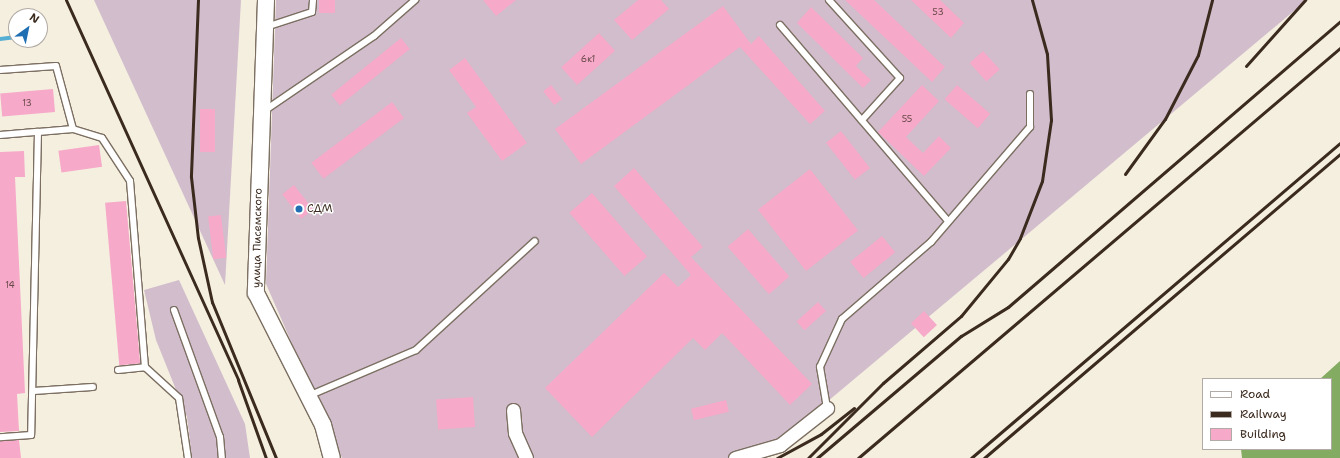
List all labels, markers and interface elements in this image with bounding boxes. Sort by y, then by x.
house number: 53 [932,7,944,17]
north arrow [8,8,48,48]
text: N [27,10,42,27]
house number: 6к1 [581,54,595,64]
house number: 13 [22,98,32,108]
house number: 55 [902,114,912,124]
street label: улица Писемского [251,188,265,288]
place label: СДМ [307,202,333,216]
marker: СДМ [294,204,304,214]
house number: 14 [5,280,15,290]
legend [1202,378,1332,450]
text: Road [1240,386,1270,402]
text: Railway [1240,406,1287,422]
text: Building [1240,426,1286,442]

